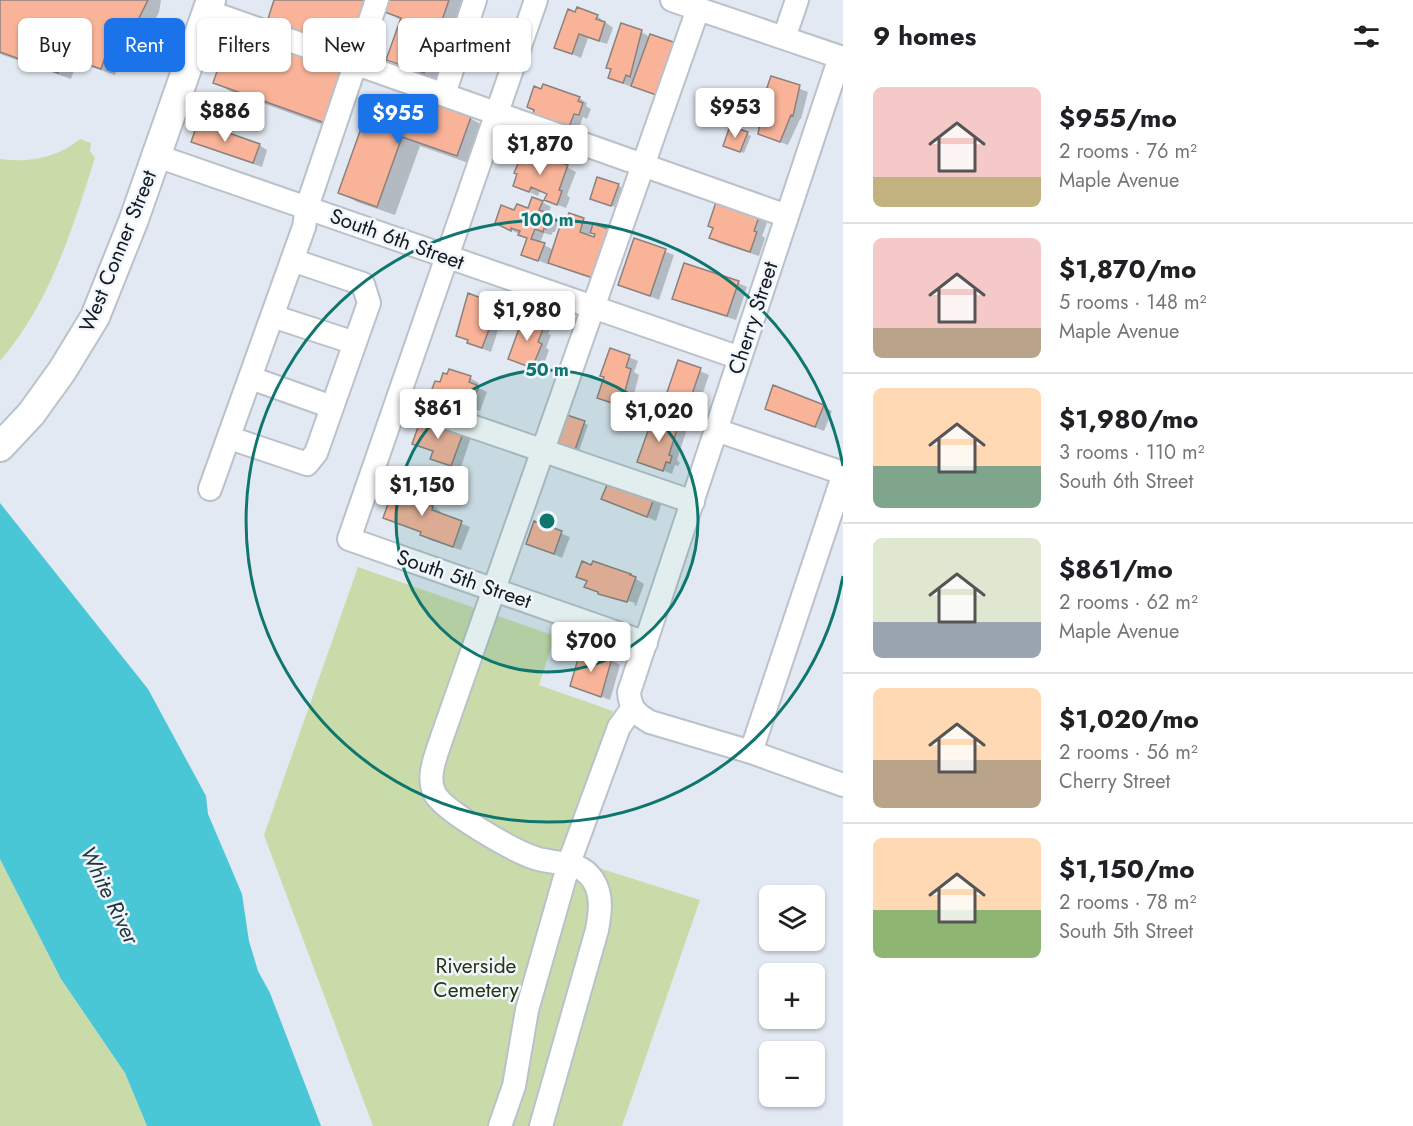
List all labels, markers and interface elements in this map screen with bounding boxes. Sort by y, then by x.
text: 9 homes [873,17,976,55]
chip: Buy [18,18,92,72]
chip: Rent [104,18,185,72]
chip: Filters [197,18,291,72]
chip: New [303,18,386,72]
chip: Apartment [398,18,531,72]
icon: filters [1350,20,1383,53]
pin: $953 [699,88,771,139]
pin: $886 [189,92,261,143]
text: $953 [709,93,761,122]
pin: $955 [362,94,434,145]
text: $886 [200,97,250,126]
text: $955 [372,99,424,128]
text: $955/mo [1059,99,1177,137]
icon: home [921,111,993,183]
pin: $1,870 [491,125,589,176]
text: $1,870 [507,130,573,159]
text: 2 rooms · 76 m² [1059,137,1197,166]
street label: West Conner Street [72,166,164,336]
text: Maple Avenue [1059,166,1179,195]
street label: South 6th Street [326,201,468,277]
text: 100 m [520,207,574,233]
text: $1,870/mo [1059,250,1196,288]
street label: Cherry Street [721,258,785,378]
icon: home [921,262,993,334]
text: 5 rooms · 148 m² [1059,288,1206,317]
pin: $1,980 [478,291,576,342]
text: $1,980 [493,296,561,325]
text: Maple Avenue [1059,317,1179,346]
text: 50 m [525,357,569,383]
pin: $861 [402,389,474,440]
pin: $1,020 [610,392,708,443]
text: $861 [414,394,462,423]
text: $1,020 [625,397,693,426]
text: $1,980/mo [1059,400,1198,438]
icon: home [921,412,993,484]
text: 3 rooms · 110 m² [1059,438,1205,467]
pin: $1,150 [373,466,471,517]
text: South 6th Street [1059,467,1193,496]
text: $1,150 [389,471,455,500]
centre of rings [537,511,557,531]
street label: South 5th Street [393,542,535,616]
text: $861/mo [1059,550,1173,588]
icon: home [921,562,993,634]
text: 2 rooms · 62 m² [1059,588,1198,617]
text: Maple Avenue [1059,617,1179,646]
pin: $700 [555,622,627,673]
text: $700 [566,627,616,656]
text: $1,020/mo [1059,700,1199,738]
icon: home [921,712,993,784]
text: 2 rooms · 56 m² [1059,738,1198,767]
text: Cherry Street [1059,767,1170,796]
water label: White River [72,841,148,951]
text: $1,150/mo [1059,850,1195,888]
icon: home [921,862,993,934]
map controls [759,885,825,1107]
button: layers [759,885,825,951]
text: 2 rooms · 78 m² [1059,888,1196,917]
text: South 5th Street [1059,917,1193,946]
park label: Riverside Cemetery [433,951,519,1005]
button: + [759,963,825,1029]
button: − [759,1041,825,1107]

